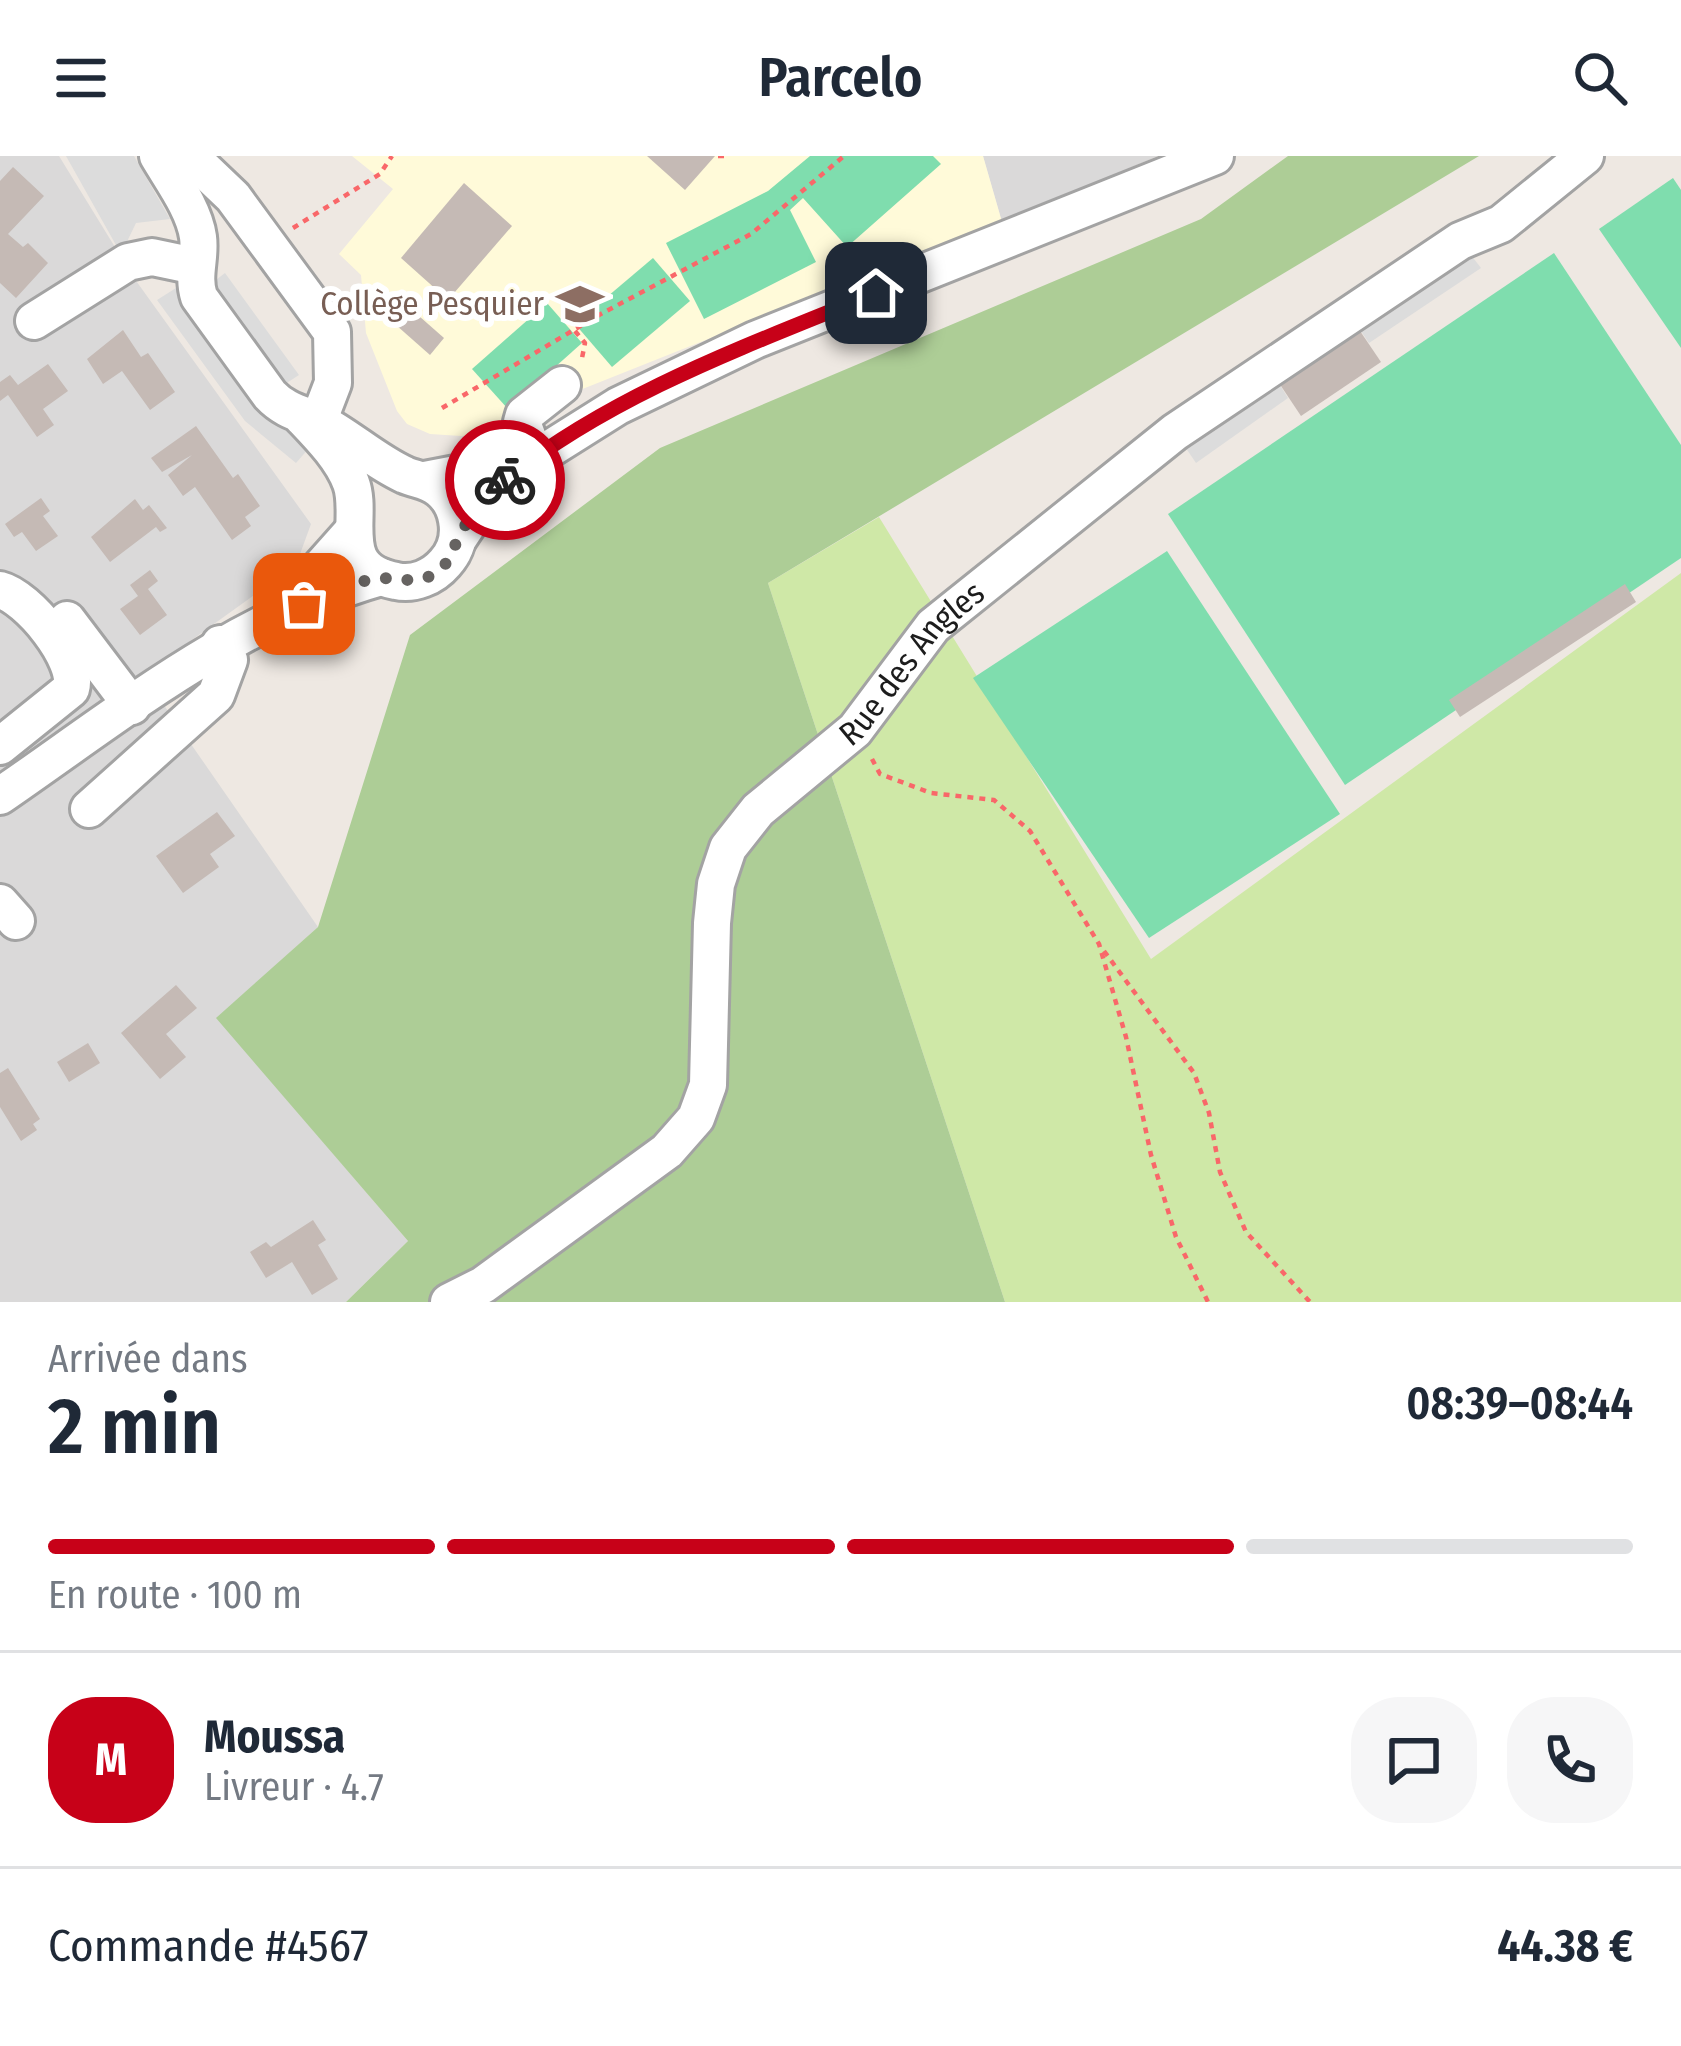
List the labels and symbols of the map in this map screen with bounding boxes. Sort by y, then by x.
pin [825,242,927,344]
school or university icon: Collège Pesquier [555,279,605,329]
place label: Collège Pesquier [320,284,544,324]
courier [445,420,565,540]
pin [253,553,355,655]
street label: Rue des Angles [831,573,992,755]

